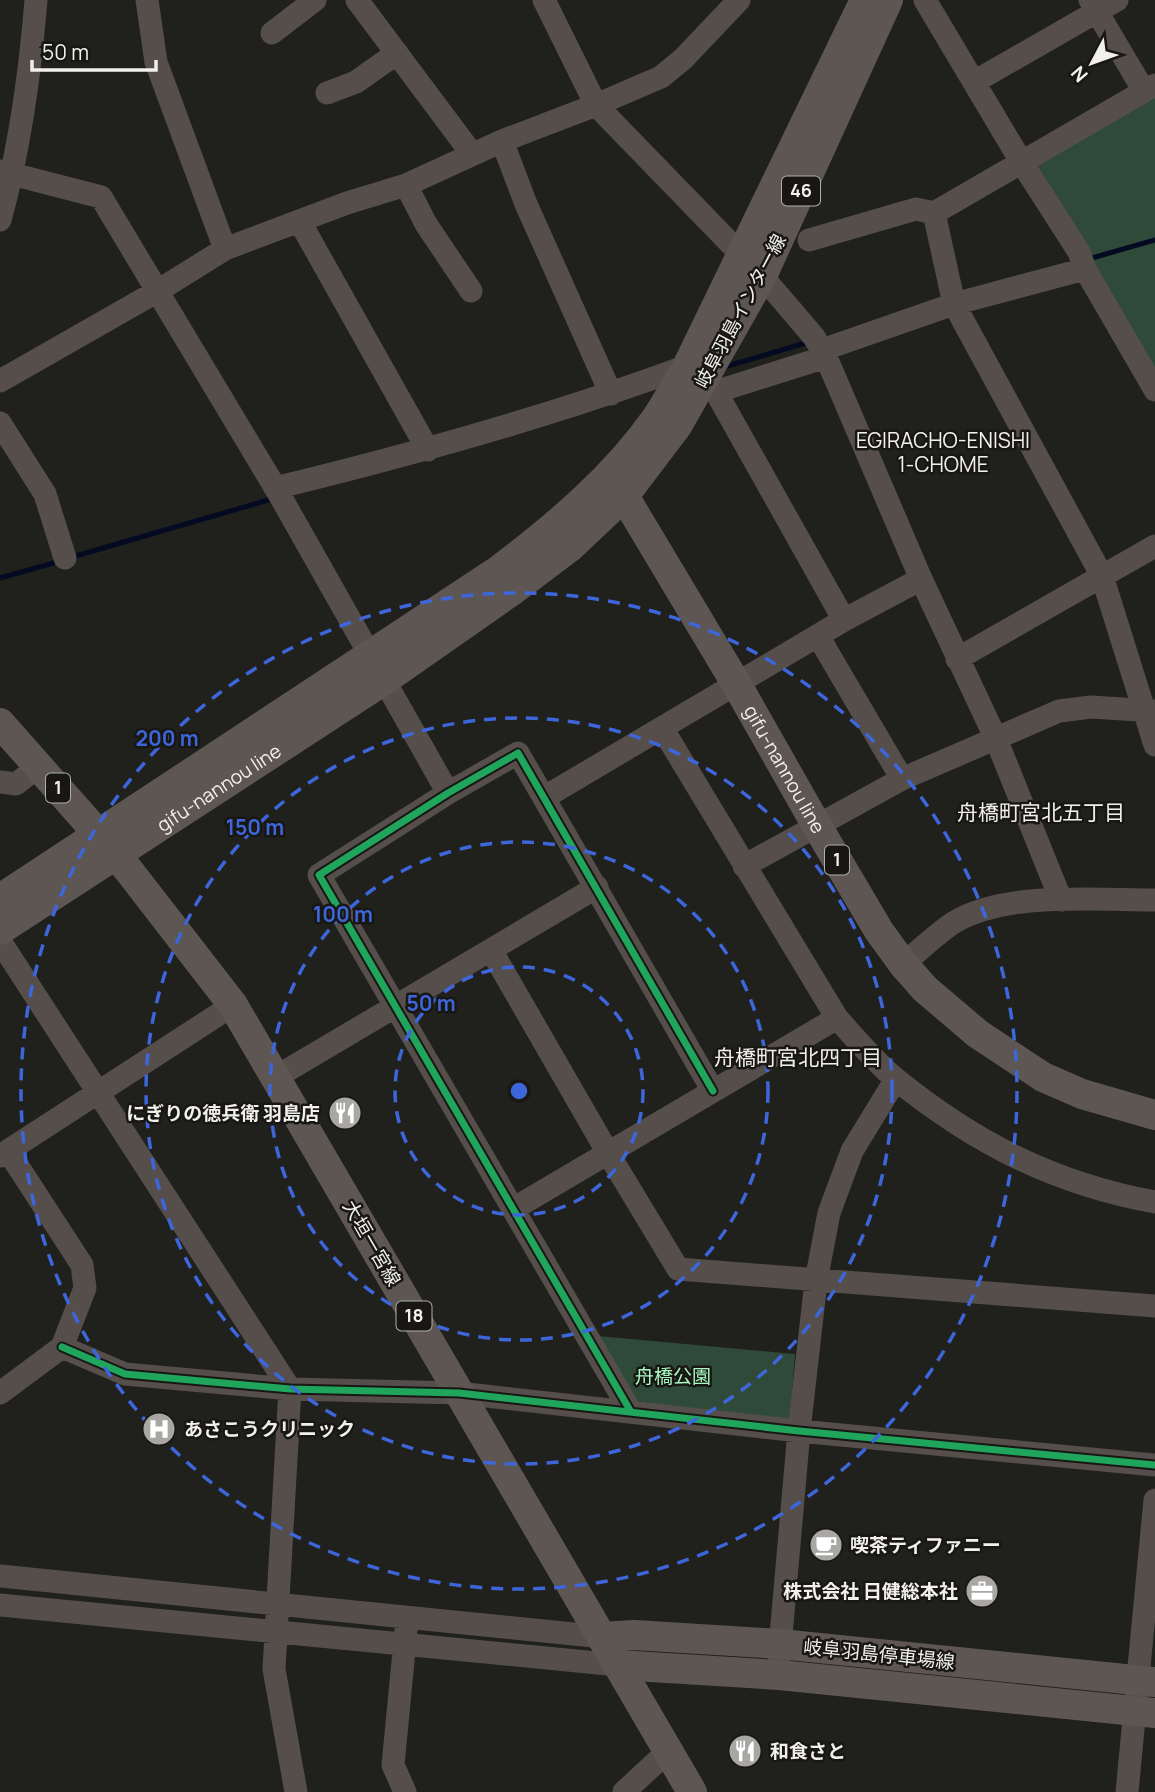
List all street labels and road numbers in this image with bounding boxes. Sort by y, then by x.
road number: 46 [782,176,820,206]
street label: 岐阜羽島インター線 [688,229,792,393]
street label: gifu-nannou line [738,700,831,838]
street label: gifu-nannou line [152,738,286,838]
road number: 1 [46,774,70,802]
road number: 1 [825,846,849,874]
street label: 大垣一宮線 [337,1195,407,1291]
road number: 18 [396,1302,432,1330]
street label: 岐阜羽島停車場線 [802,1633,956,1675]

